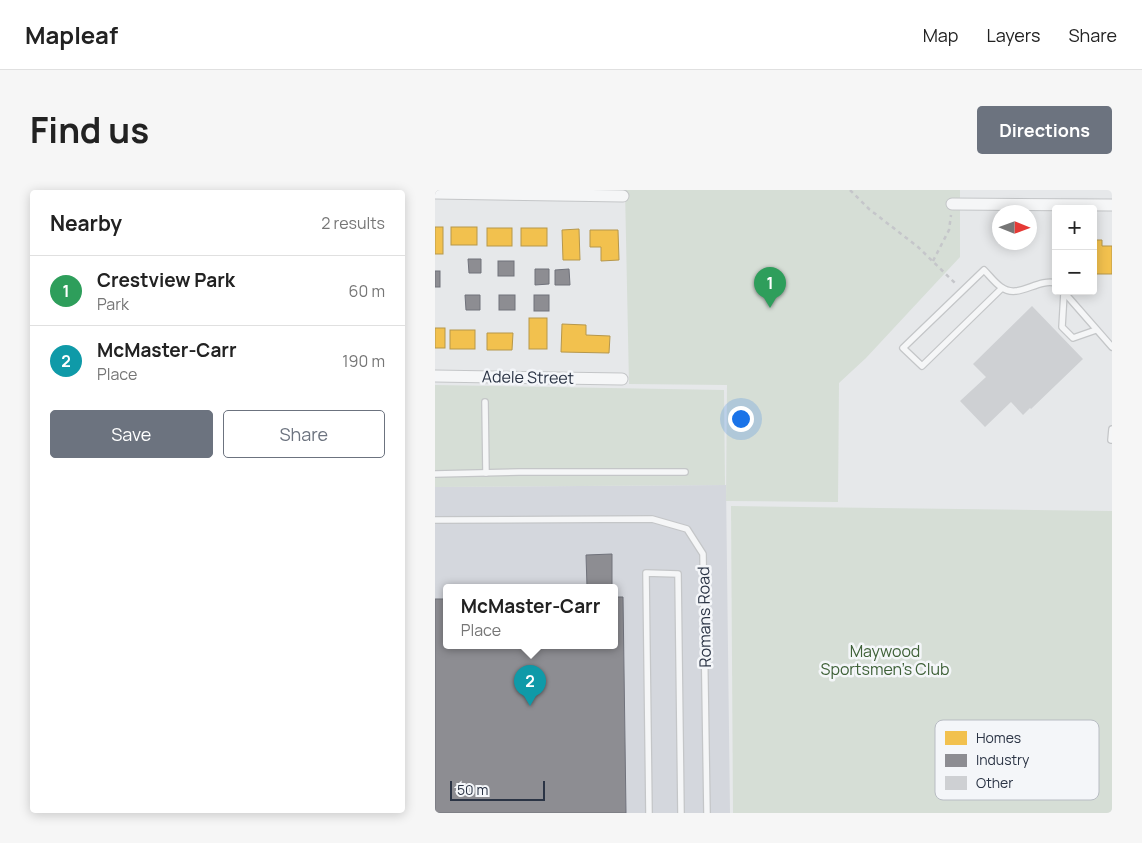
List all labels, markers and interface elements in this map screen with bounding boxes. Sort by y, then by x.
text: Mapleaf [25,18,118,51]
text: Map [923,23,958,47]
text: Layers [986,23,1040,47]
text: Share [1068,23,1117,47]
text: Find us [30,106,149,154]
button: Directions [977,106,1112,154]
north arrow [992,205,1037,250]
map controls [1052,205,1097,295]
button: + [1052,205,1097,250]
text: Nearby [50,209,122,237]
text: 2 results [321,212,385,234]
button: − [1052,250,1097,295]
text: Crestview Park [97,267,235,293]
pin: 1 [754,267,786,308]
text: 1 [62,280,70,302]
text: 60 m [349,280,385,302]
text: Park [97,293,129,315]
text: McMaster-Carr [97,337,237,363]
text: 2 [61,350,71,372]
text: 190 m [342,350,385,372]
text: Place [97,363,137,385]
street label: Adele Street [482,365,574,389]
your location [728,406,754,432]
button: Save [50,410,213,458]
button: Share [223,410,385,458]
street label: Romans Road [692,566,716,668]
popup [443,584,618,649]
text: McMaster-Carr [461,593,600,619]
text: Place [461,619,501,641]
park label: Maywood Sportsmen's Club [821,640,949,680]
pin: 2 [514,665,546,706]
legend [935,720,1099,800]
text: Homes [976,728,1021,747]
text: Industry [976,750,1030,769]
text: Other [976,773,1013,792]
scale bar [450,778,545,801]
text: 50 m [457,780,488,799]

